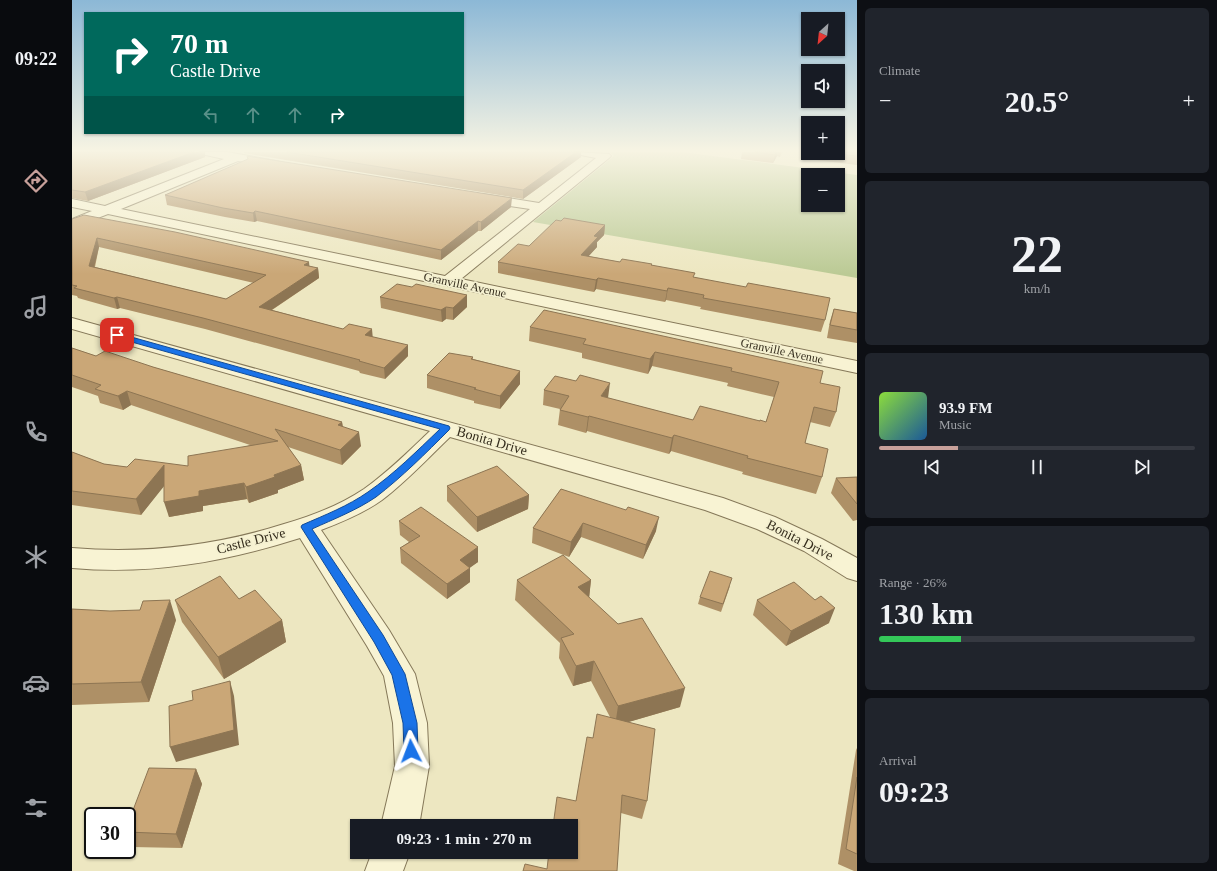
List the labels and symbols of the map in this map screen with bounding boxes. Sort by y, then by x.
north arrow [801,12,845,56]
street label: Granville Avenue [422,269,508,301]
pin [100,318,134,352]
street label: Granville Avenue [739,335,825,367]
street label: Bonita Drive [455,424,529,458]
street label: Bonita Drive [764,517,836,563]
street label: Castle Drive [215,525,287,557]
position arrow [390,730,432,772]
speed limit sign: 30 [84,807,136,859]

